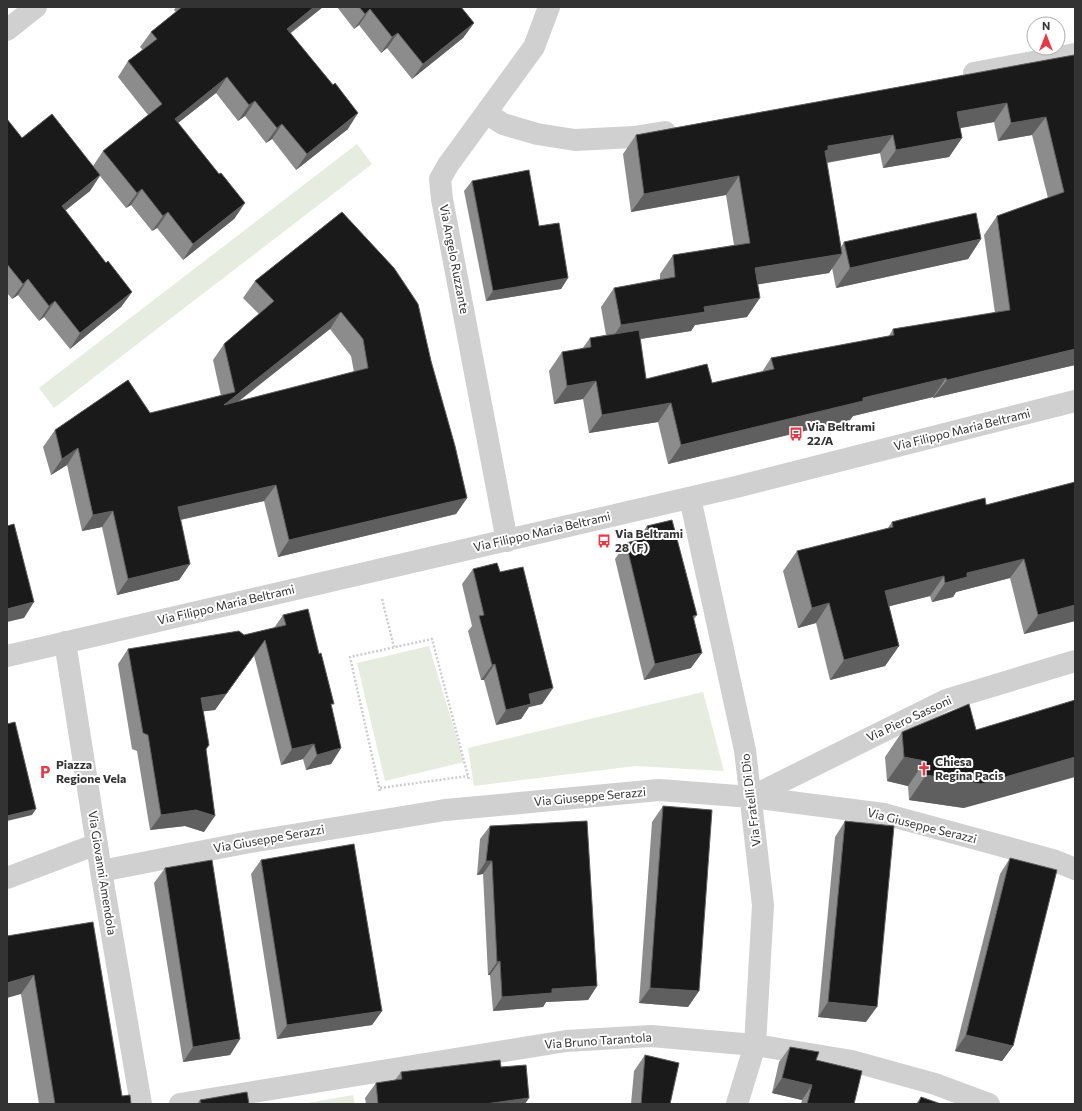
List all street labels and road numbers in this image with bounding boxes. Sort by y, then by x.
street label: Via Angelo Ruzzante [438,203,472,315]
street label: Via Filippo Maria Beltrami [892,405,1032,453]
street label: Via Filippo Maria Beltrami [472,508,612,554]
street label: Via Filippo Maria Beltrami [156,581,296,627]
street label: Via Piero Sassoni [864,692,953,744]
street label: Via Fratelli Di Dio [737,753,763,847]
street label: Via Giuseppe Serazzi [533,784,647,808]
street label: Via Giuseppe Serazzi [866,805,978,845]
street label: Via Giovanni Amendola [86,810,120,936]
street label: Via Giuseppe Serazzi [212,821,325,855]
street label: Via Bruno Tarantola [544,1029,652,1051]

